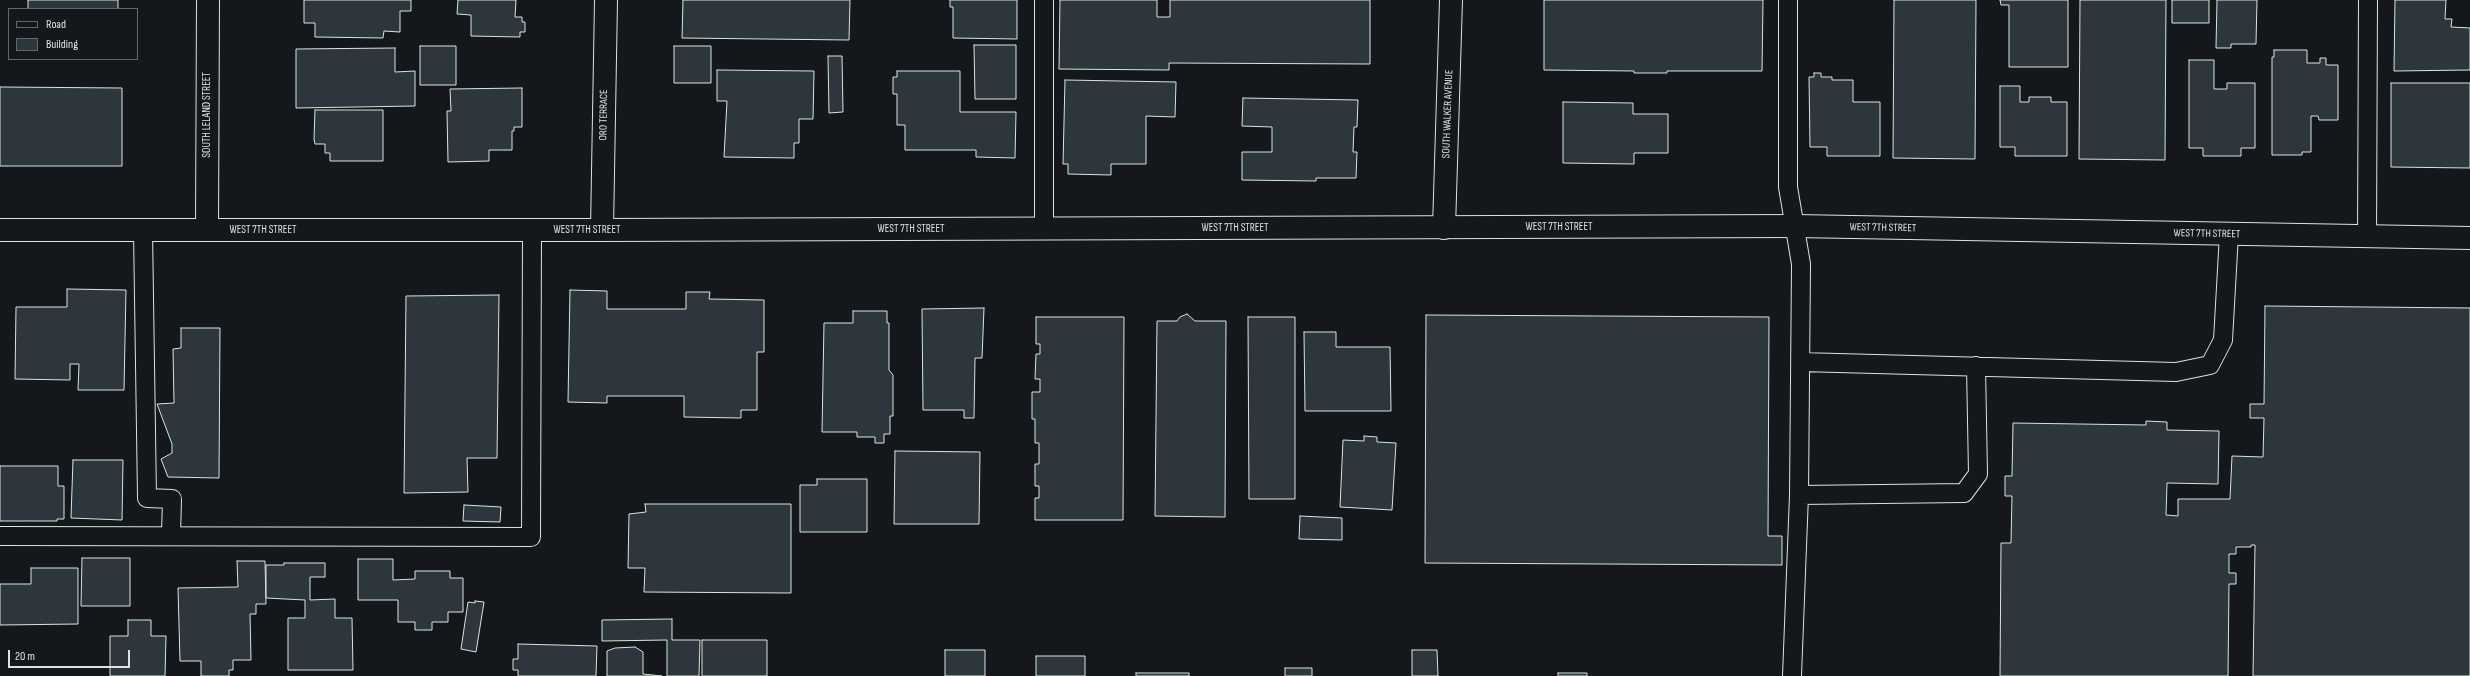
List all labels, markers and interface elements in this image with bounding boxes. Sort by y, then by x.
legend [8,8,138,60]
text: Road [46,17,66,32]
text: Building [46,37,78,52]
street label: SOUTH WALKER AVENUE [1440,69,1456,159]
street label: SOUTH LELAND STREET [200,72,214,158]
street label: ORO TERRACE [597,89,611,141]
street label: WEST 7TH STREET [1526,220,1592,234]
street label: WEST 7TH STREET [1202,221,1268,235]
street label: WEST 7TH STREET [1850,221,1916,235]
street label: WEST 7TH STREET [878,222,944,236]
street label: WEST 7TH STREET [230,223,296,237]
street label: WEST 7TH STREET [554,223,620,237]
street label: WEST 7TH STREET [2174,227,2240,241]
scale bar [10,642,132,668]
text: 20 m [15,649,35,664]

